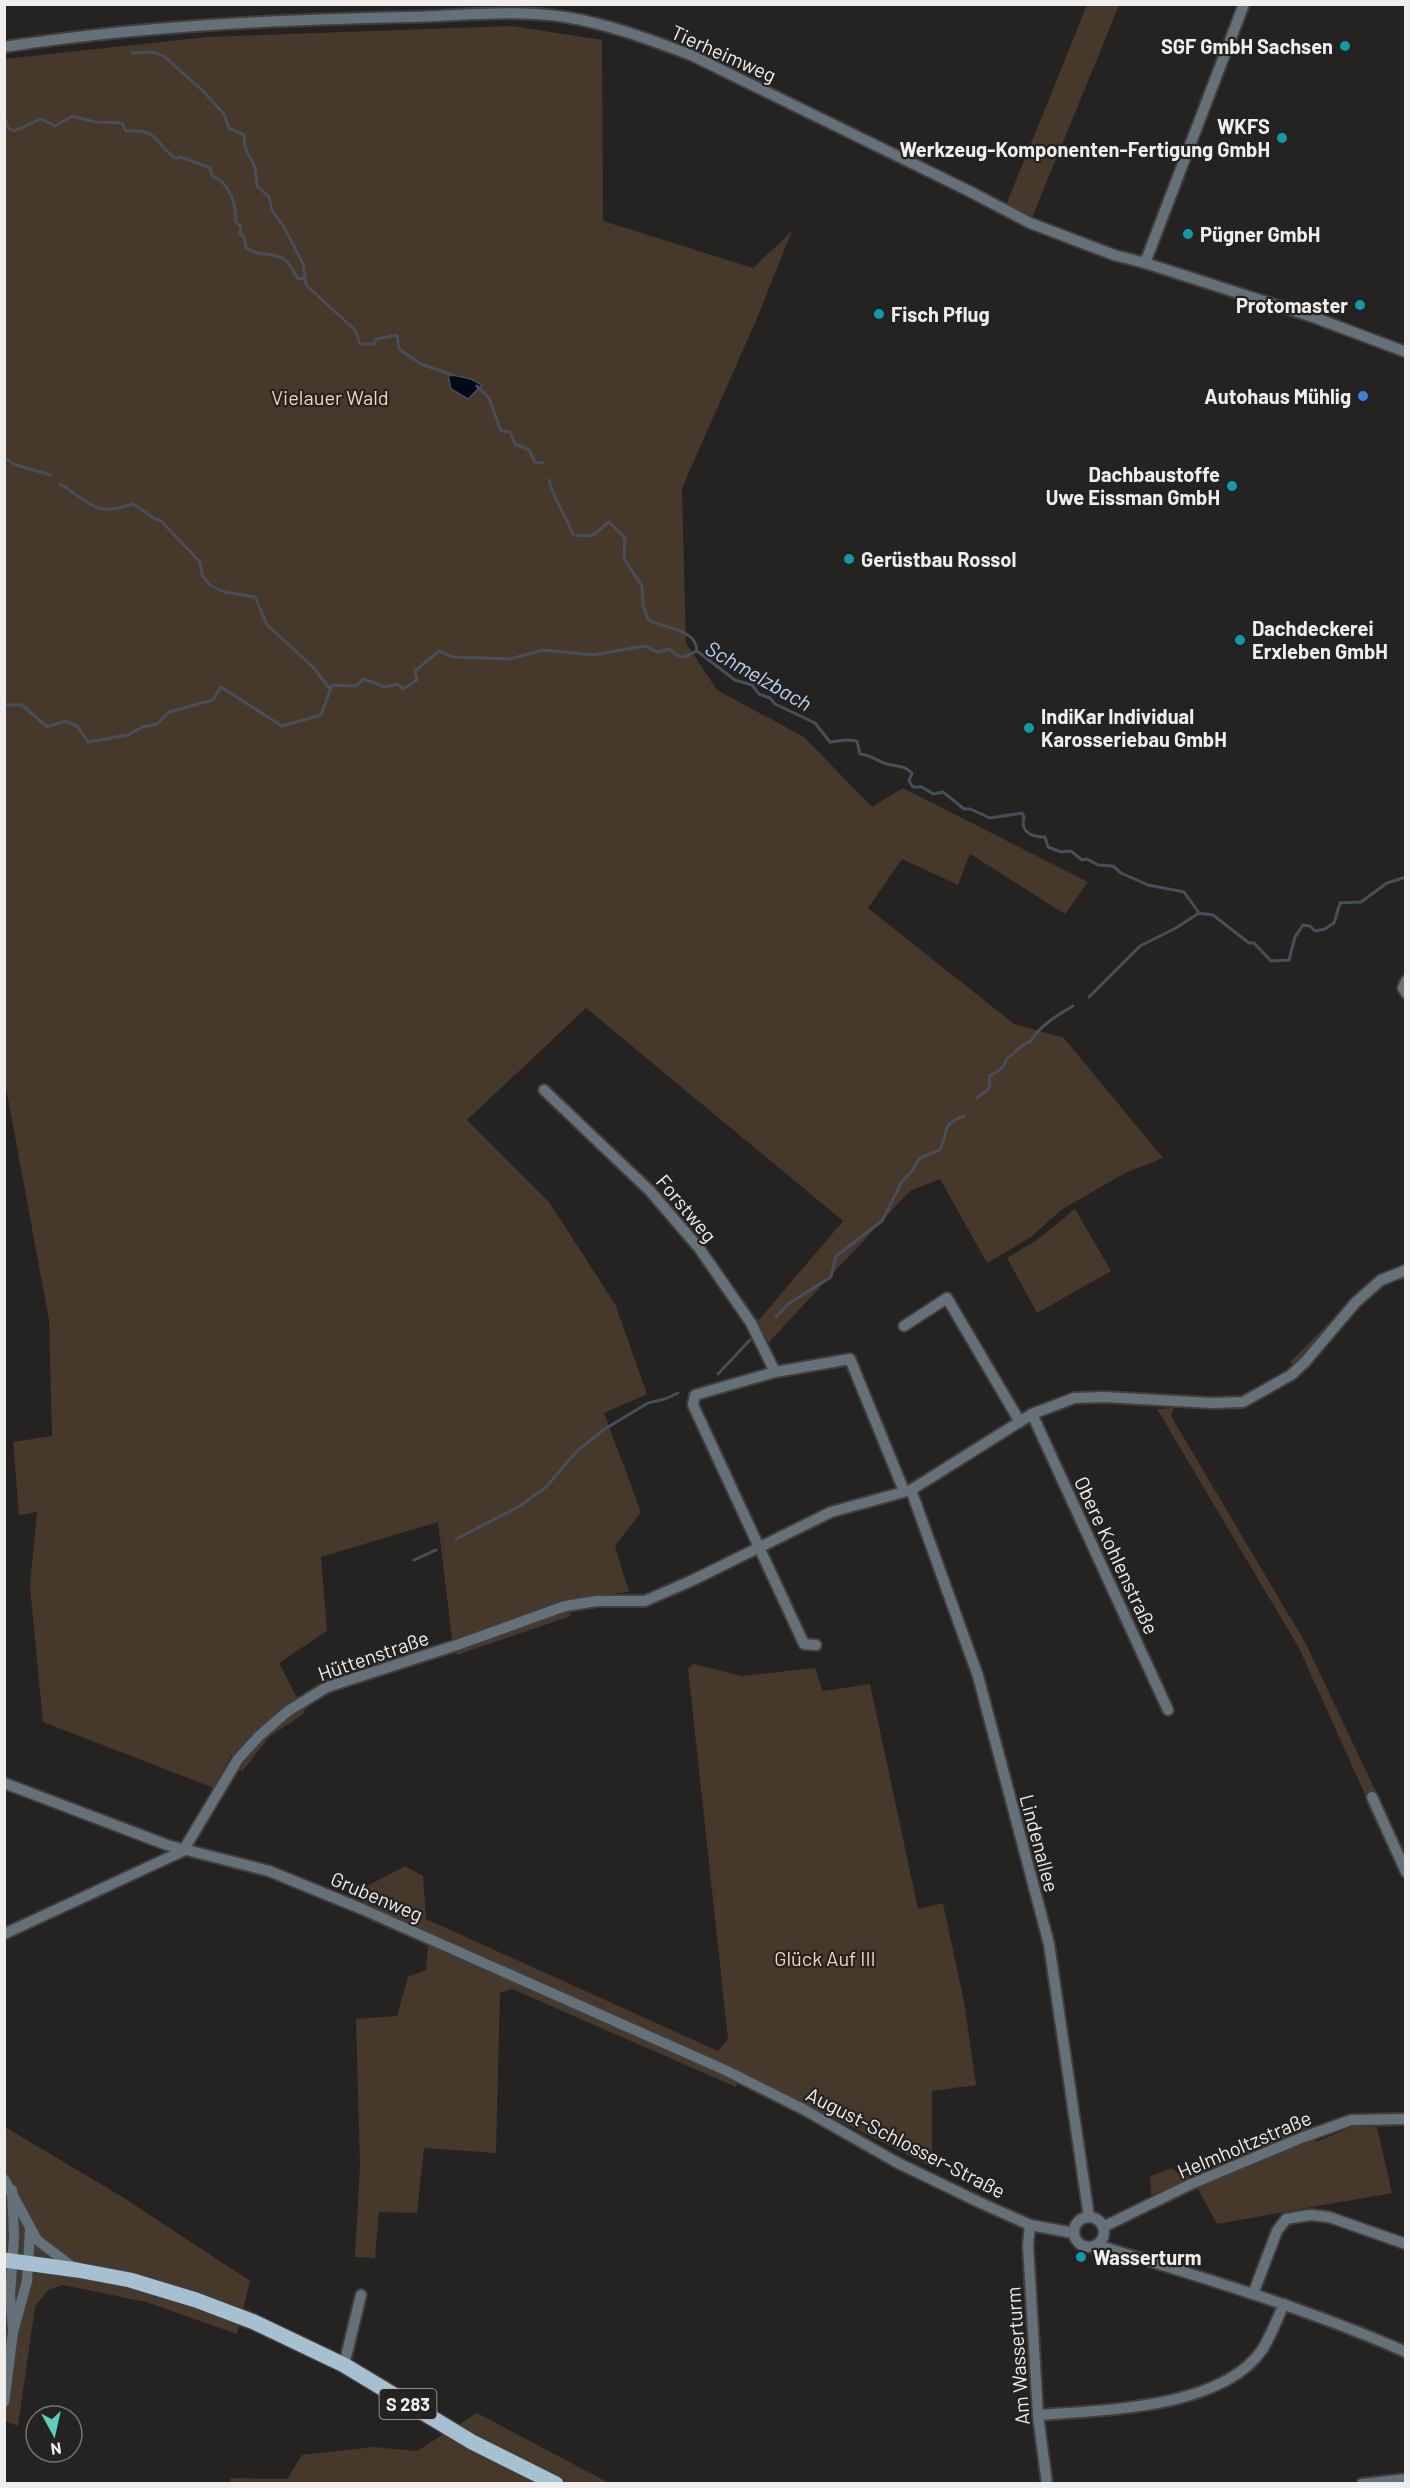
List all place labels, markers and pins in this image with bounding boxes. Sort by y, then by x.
place label: SGF GmbH Sachsen [1161,34,1333,58]
marker: SGF GmbH Sachsen [1338,39,1352,53]
place label: WKFS Werkzeug-Komponenten-Fertigung GmbH [900,114,1270,161]
marker: WKFS Werkzeug-Komponenten-Fertigung GmbH [1275,131,1289,145]
place label: Pügner GmbH [1200,222,1320,246]
marker: Pügner GmbH [1181,227,1195,241]
place label: Protomaster [1236,293,1348,317]
marker: Protomaster [1353,298,1367,312]
place label: Fisch Pflug [891,302,990,326]
marker: Fisch Pflug [872,307,886,321]
place label: Autohaus Mühlig [1204,384,1351,408]
marker: Autohaus Mühlig [1356,389,1370,403]
place label: Dachbaustoffe Uwe Eissman GmbH [1046,462,1220,509]
marker: Dachbaustoffe Uwe Eissman GmbH [1225,479,1239,493]
place label: Gerüstbau Rossol [861,547,1016,571]
marker: Gerüstbau Rossol [842,552,856,566]
place label: Dachdeckerei Erxleben GmbH [1252,616,1388,663]
marker: Dachdeckerei Erxleben GmbH [1233,633,1247,647]
place label: IndiKar Individual Karosseriebau GmbH [1041,704,1227,751]
marker: IndiKar Individual Karosseriebau GmbH [1022,721,1036,735]
place label: Wasserturm [1093,2245,1201,2269]
marker: Wasserturm [1074,2250,1088,2264]

